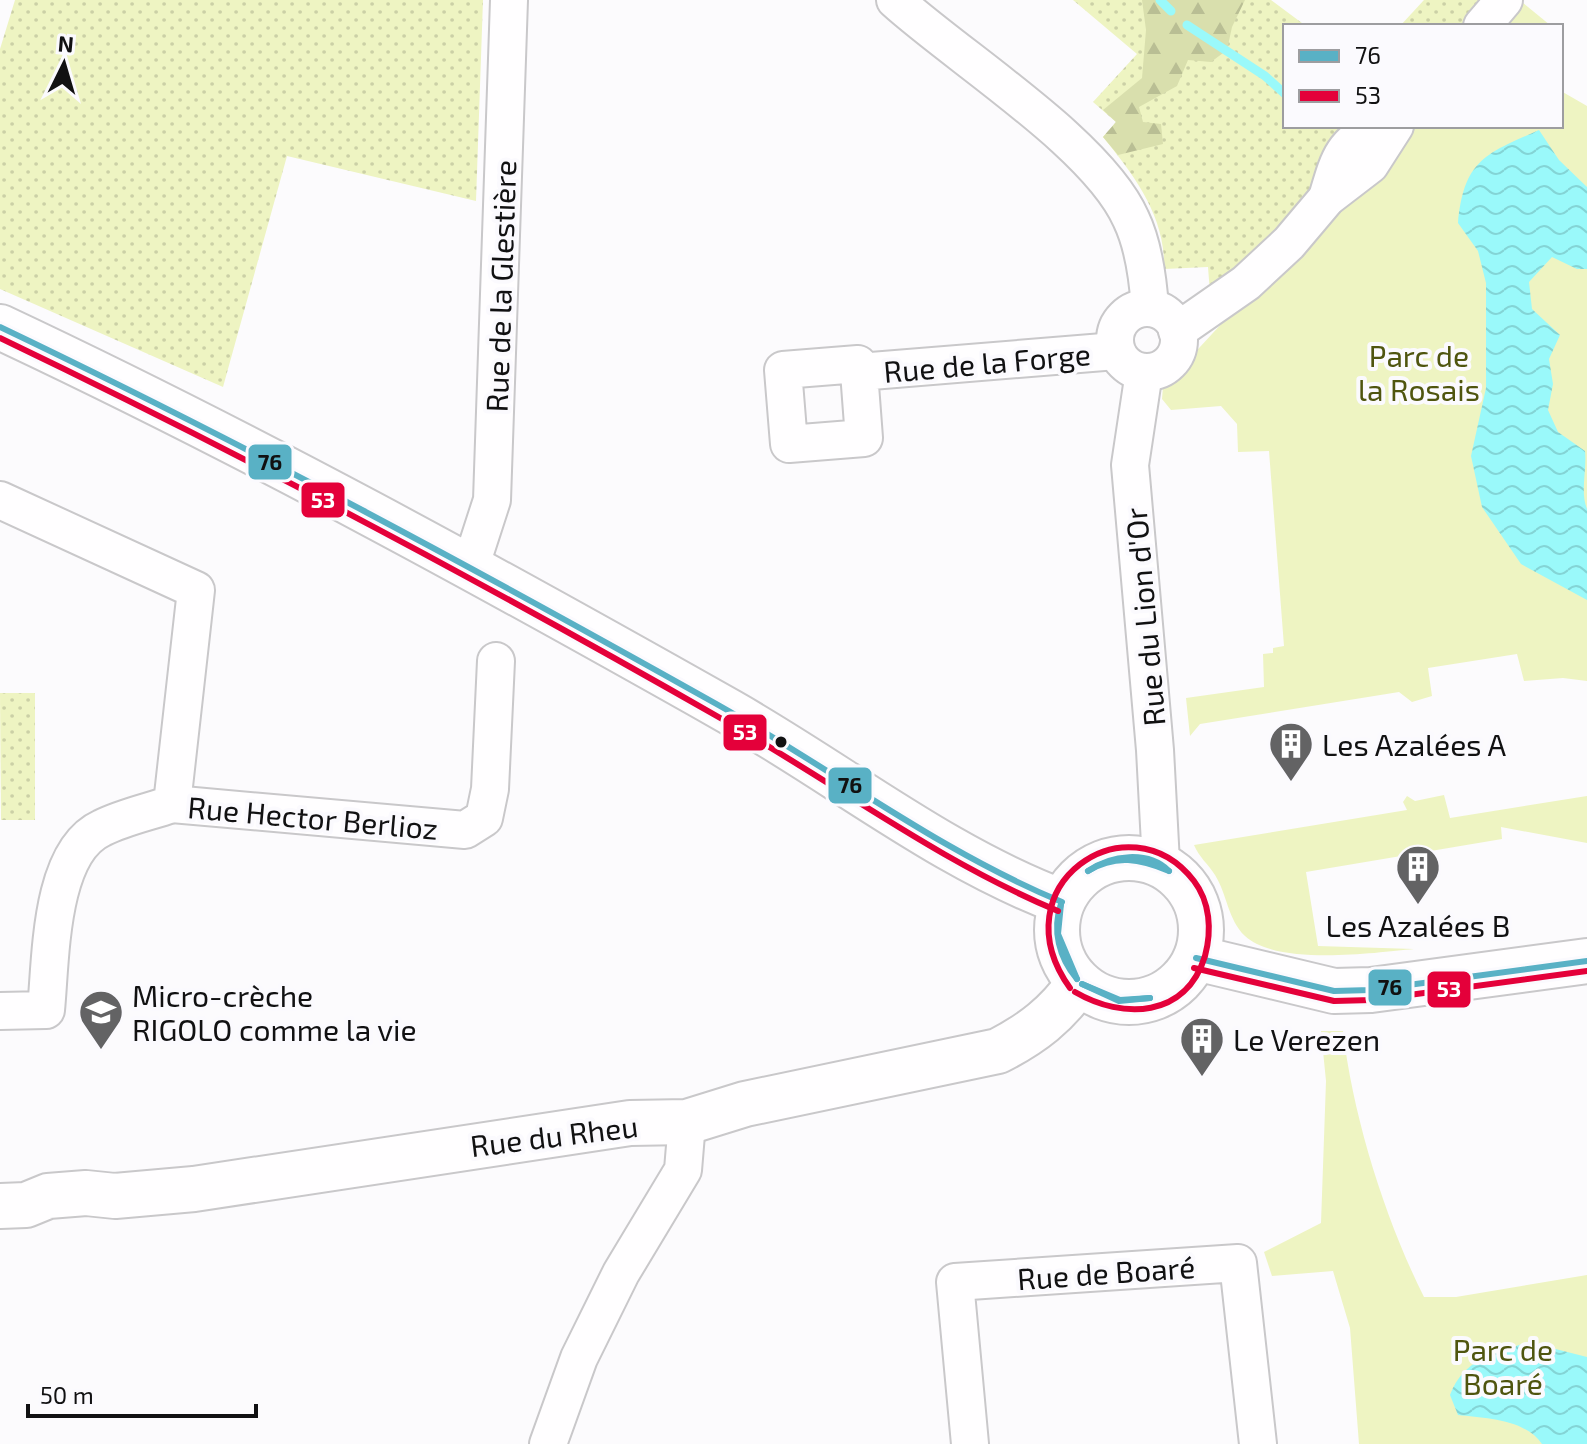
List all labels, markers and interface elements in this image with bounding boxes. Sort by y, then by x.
north arrow [24,24,104,104]
legend [1283,24,1563,128]
text: N [57,29,75,57]
text: 76 [1355,40,1381,69]
text: 53 [1355,80,1381,109]
street label: Rue de la Glestière [478,159,522,413]
street label: Rue de la Forge [882,335,1092,389]
park label: Parc de la Rosais [1358,337,1480,407]
line badge: 76 [247,443,293,481]
text: 76 [258,448,282,474]
line badge: 53 [300,481,346,519]
text: 53 [311,486,335,512]
street label: Rue du Lion d'Or [1117,506,1171,728]
line badge: 53 [722,713,768,752]
text: 53 [733,718,757,744]
building icon: Les Azalées A [1267,720,1315,783]
place label: Les Azalées A [1322,726,1506,762]
unlabelled marker [773,734,789,750]
line badge: 76 [827,766,873,805]
text: 76 [838,771,862,797]
street label: Rue Hector Berlioz [186,788,440,846]
building icon: Les Azalées B [1394,843,1442,906]
place label: Les Azalées B [1326,907,1510,943]
line badge: 76 [1367,968,1413,1007]
line badge: 53 [1426,970,1472,1009]
text: 76 [1378,973,1402,999]
text: 53 [1437,975,1461,1001]
place label: Micro-crèche RIGOLO comme la vie [132,977,417,1047]
school or university icon: Micro-crèche RIGOLO comme la vie [77,988,125,1051]
building icon: Le Verezen [1178,1015,1226,1078]
place label: Le Verezen [1233,1021,1380,1057]
street label: Rue du Rheu [468,1107,640,1163]
street label: Rue de Boaré [1016,1248,1196,1296]
park label: Parc de Boaré [1453,1331,1553,1401]
scale bar [28,1368,256,1418]
text: 50 m [40,1380,94,1409]

